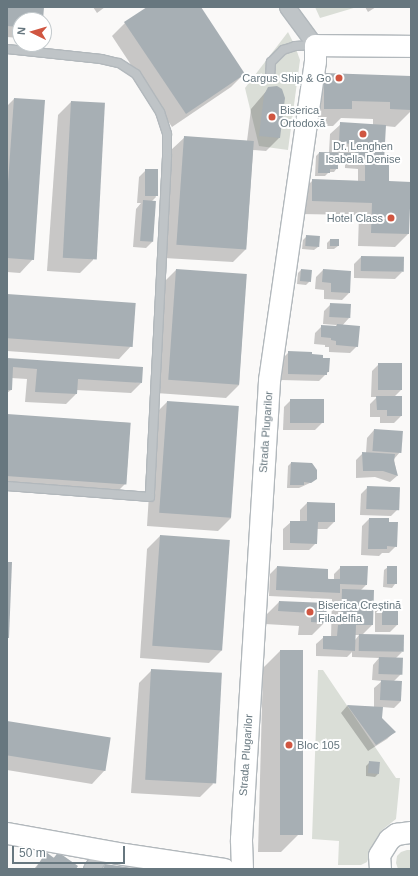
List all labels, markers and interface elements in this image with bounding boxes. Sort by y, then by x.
north arrow [12,12,52,52]
text: N [15,27,27,36]
place label: Cargus Ship & Go [242,71,331,85]
marker: Cargus Ship & Go [334,73,344,83]
place label: Biserica Ortodoxă [280,104,325,130]
marker: Biserica Ortodoxă [267,112,277,122]
marker: Dr. Lenghen Isabella Denise [358,129,368,139]
place label: Dr. Lenghen Isabella Denise [325,140,401,166]
place label: Hotel Class [327,211,383,225]
marker: Hotel Class [386,213,396,223]
street label: Strada Plugarilor [257,391,275,473]
place label: Biserica Creștină Filadelfia [318,599,401,625]
marker: Biserica Creștină Filadelfia [305,607,315,617]
street label: Strada Plugarilor [237,714,255,796]
place label: Bloc 105 [297,738,340,752]
marker: Bloc 105 [284,740,294,750]
scale bar [14,838,127,864]
text: 50 m [19,846,46,860]

